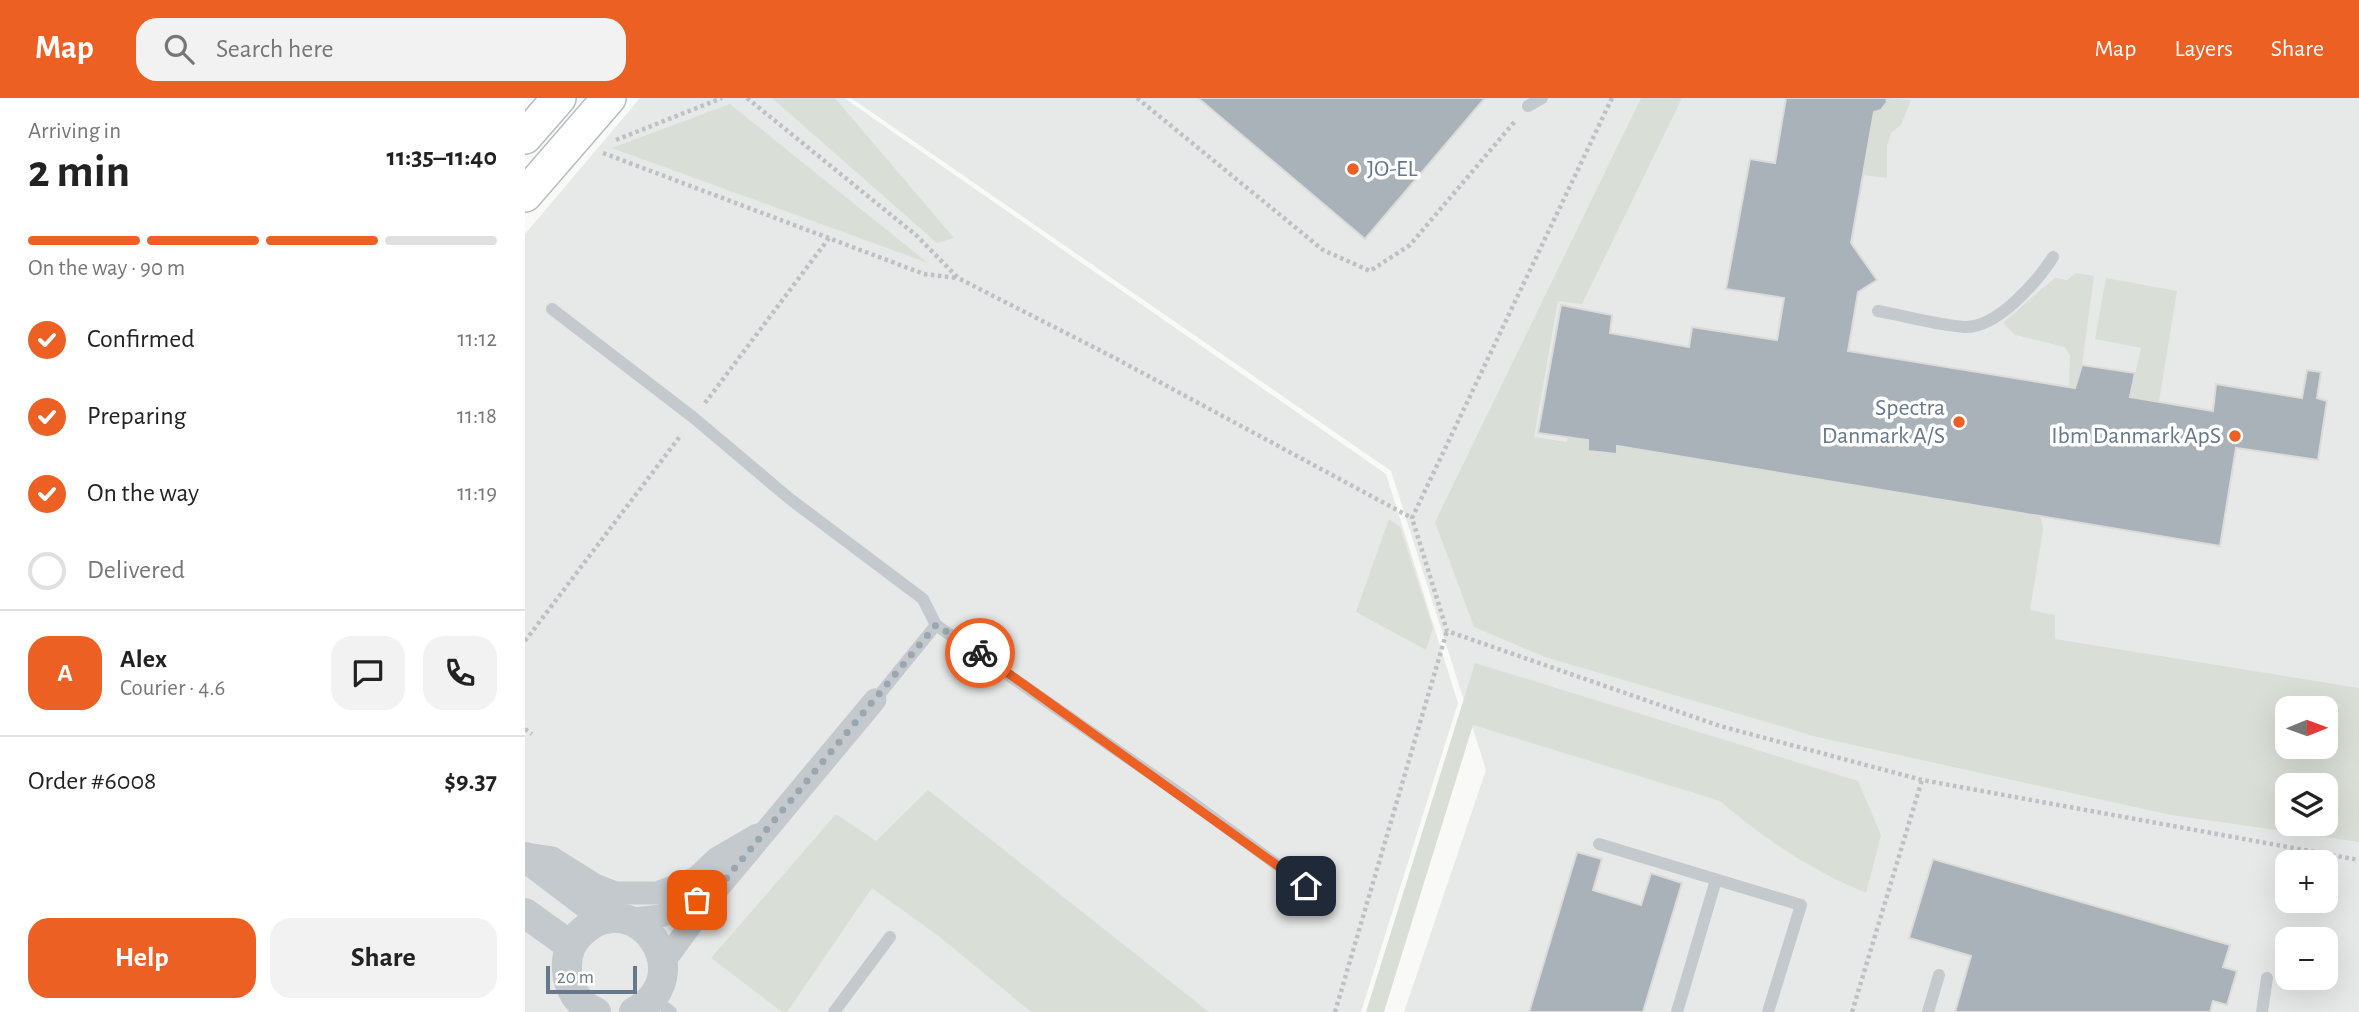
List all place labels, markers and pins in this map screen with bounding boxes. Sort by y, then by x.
place label: JO-EL [1367,157,1417,181]
marker: JO-EL [1345,161,1361,177]
place label: Spectra Danmark A/S [1822,396,1945,448]
marker: Spectra Danmark A/S [1951,414,1967,430]
place label: Ibm Danmark ApS [2051,424,2221,448]
marker: Ibm Danmark ApS [2227,428,2243,444]
pin [1276,856,1336,916]
pin [667,870,727,930]

